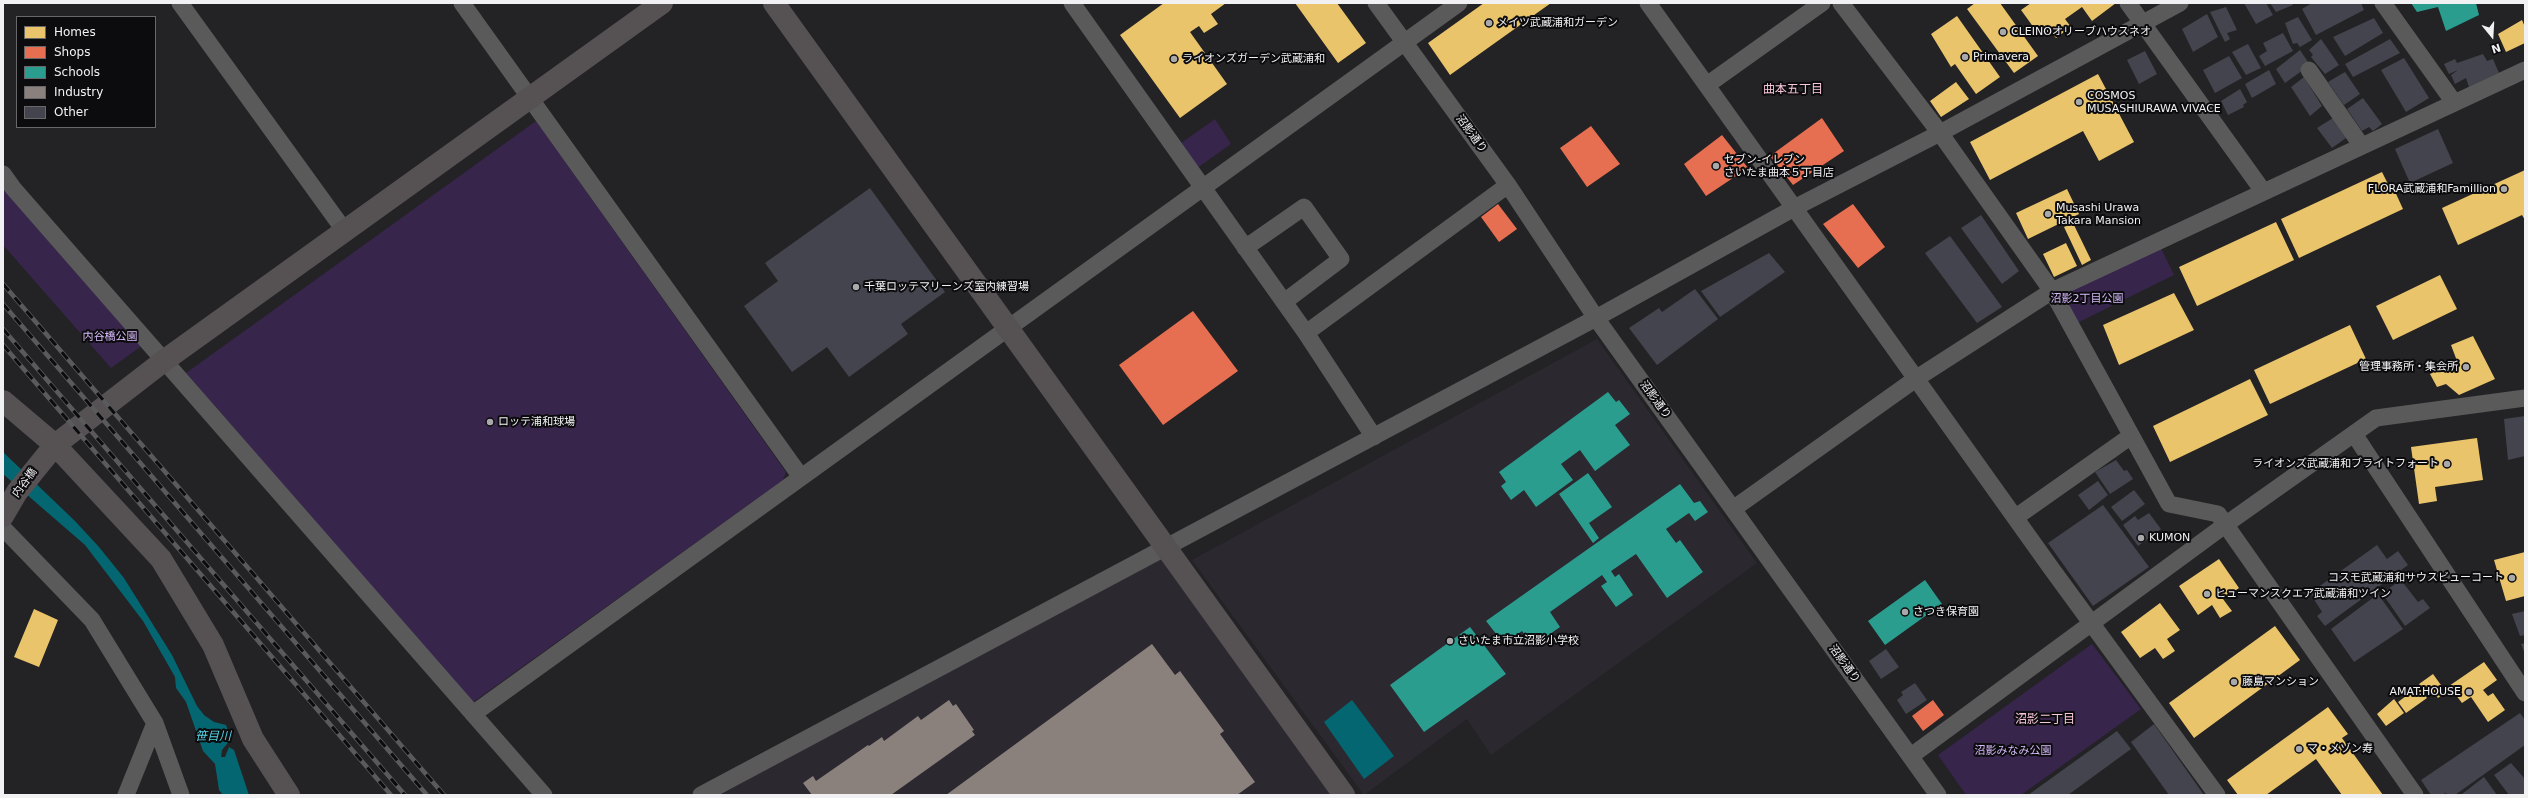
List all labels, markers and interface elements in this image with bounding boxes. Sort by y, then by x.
legend [16,16,156,128]
place label: メイツ武蔵浦和ガーデン [1497,16,1618,30]
north arrow [2472,16,2512,56]
marker: メイツ武蔵浦和ガーデン [1484,18,1494,28]
text: Homes [54,25,96,39]
place label: CLEINOオリーブハウスネオ [2011,25,2151,39]
marker: CLEINOオリーブハウスネオ [1998,27,2008,37]
text: N [2489,40,2502,55]
text: Shops [54,45,90,59]
place label: Primavera [1973,50,2029,64]
place label: ライオンズガーデン武蔵浦和 [1182,52,1325,66]
marker: Primavera [1960,52,1970,62]
marker: ライオンズガーデン武蔵浦和 [1169,54,1179,64]
text: Schools [54,65,100,79]
district label: 曲本五丁目 [1763,83,1823,97]
text: Industry [54,85,103,99]
place label: COSMOS MUSASHIURAWA VIVACE [2087,89,2221,115]
marker: COSMOS MUSASHIURAWA VIVACE [2074,97,2084,107]
text: Other [54,105,88,119]
street label: 沼影通り [1453,112,1489,156]
place label: セブン-イレブン さいたま曲本５丁目店 [1724,153,1834,179]
marker: セブン-イレブン さいたま曲本５丁目店 [1711,161,1721,171]
place label: FLORA武蔵浦和Famillion [2368,182,2496,196]
marker: FLORA武蔵浦和Famillion [2499,184,2509,194]
place label: Musashi Urawa Takara Mansion [2056,201,2141,227]
marker: Musashi Urawa Takara Mansion [2043,209,2053,219]
place label: 千葉ロッテマリーンズ室内練習場 [864,280,1029,294]
marker: 千葉ロッテマリーンズ室内練習場 [851,282,861,292]
park label: 沼影2丁目公園 [2051,292,2123,306]
park label: 内谷橋公園 [83,330,137,344]
place label: 管理事務所・集会所 [2359,360,2458,374]
marker: 管理事務所・集会所 [2461,362,2471,372]
street label: 沼影通り [1637,378,1673,422]
place label: ロッテ浦和球場 [498,415,575,429]
marker: ロッテ浦和球場 [485,417,495,427]
place label: ライオンズ武蔵浦和ブライトフォート [2252,457,2439,471]
marker: ライオンズ武蔵浦和ブライトフォート [2442,459,2452,469]
street label: 内谷橋 [10,466,40,500]
place label: KUMON [2149,531,2190,545]
marker: KUMON [2136,533,2146,543]
place label: コスモ武蔵浦和サウスビューコート [2328,571,2504,585]
marker: コスモ武蔵浦和サウスビューコート [2507,573,2517,583]
place label: ヒューマンスクエア武蔵浦和ツイン [2215,587,2391,601]
marker: ヒューマンスクエア武蔵浦和ツイン [2202,589,2212,599]
place label: さつき保育園 [1913,605,1979,619]
marker: さつき保育園 [1900,607,1910,617]
place label: さいたま市立沼影小学校 [1458,634,1579,648]
marker: さいたま市立沼影小学校 [1445,636,1455,646]
street label: 沼影通り [1826,642,1862,686]
place label: 藤島マンション [2242,675,2319,689]
marker: 藤島マンション [2229,677,2239,687]
place label: AMAT.HOUSE [2389,685,2461,699]
marker: AMAT.HOUSE [2464,687,2474,697]
district label: 沼影二丁目 [2015,713,2075,727]
water label: 笹目川 [195,730,231,744]
place label: マ・メゾン寿 [2307,742,2373,756]
park label: 沼影みなみ公園 [1975,744,2051,758]
marker: マ・メゾン寿 [2294,744,2304,754]

